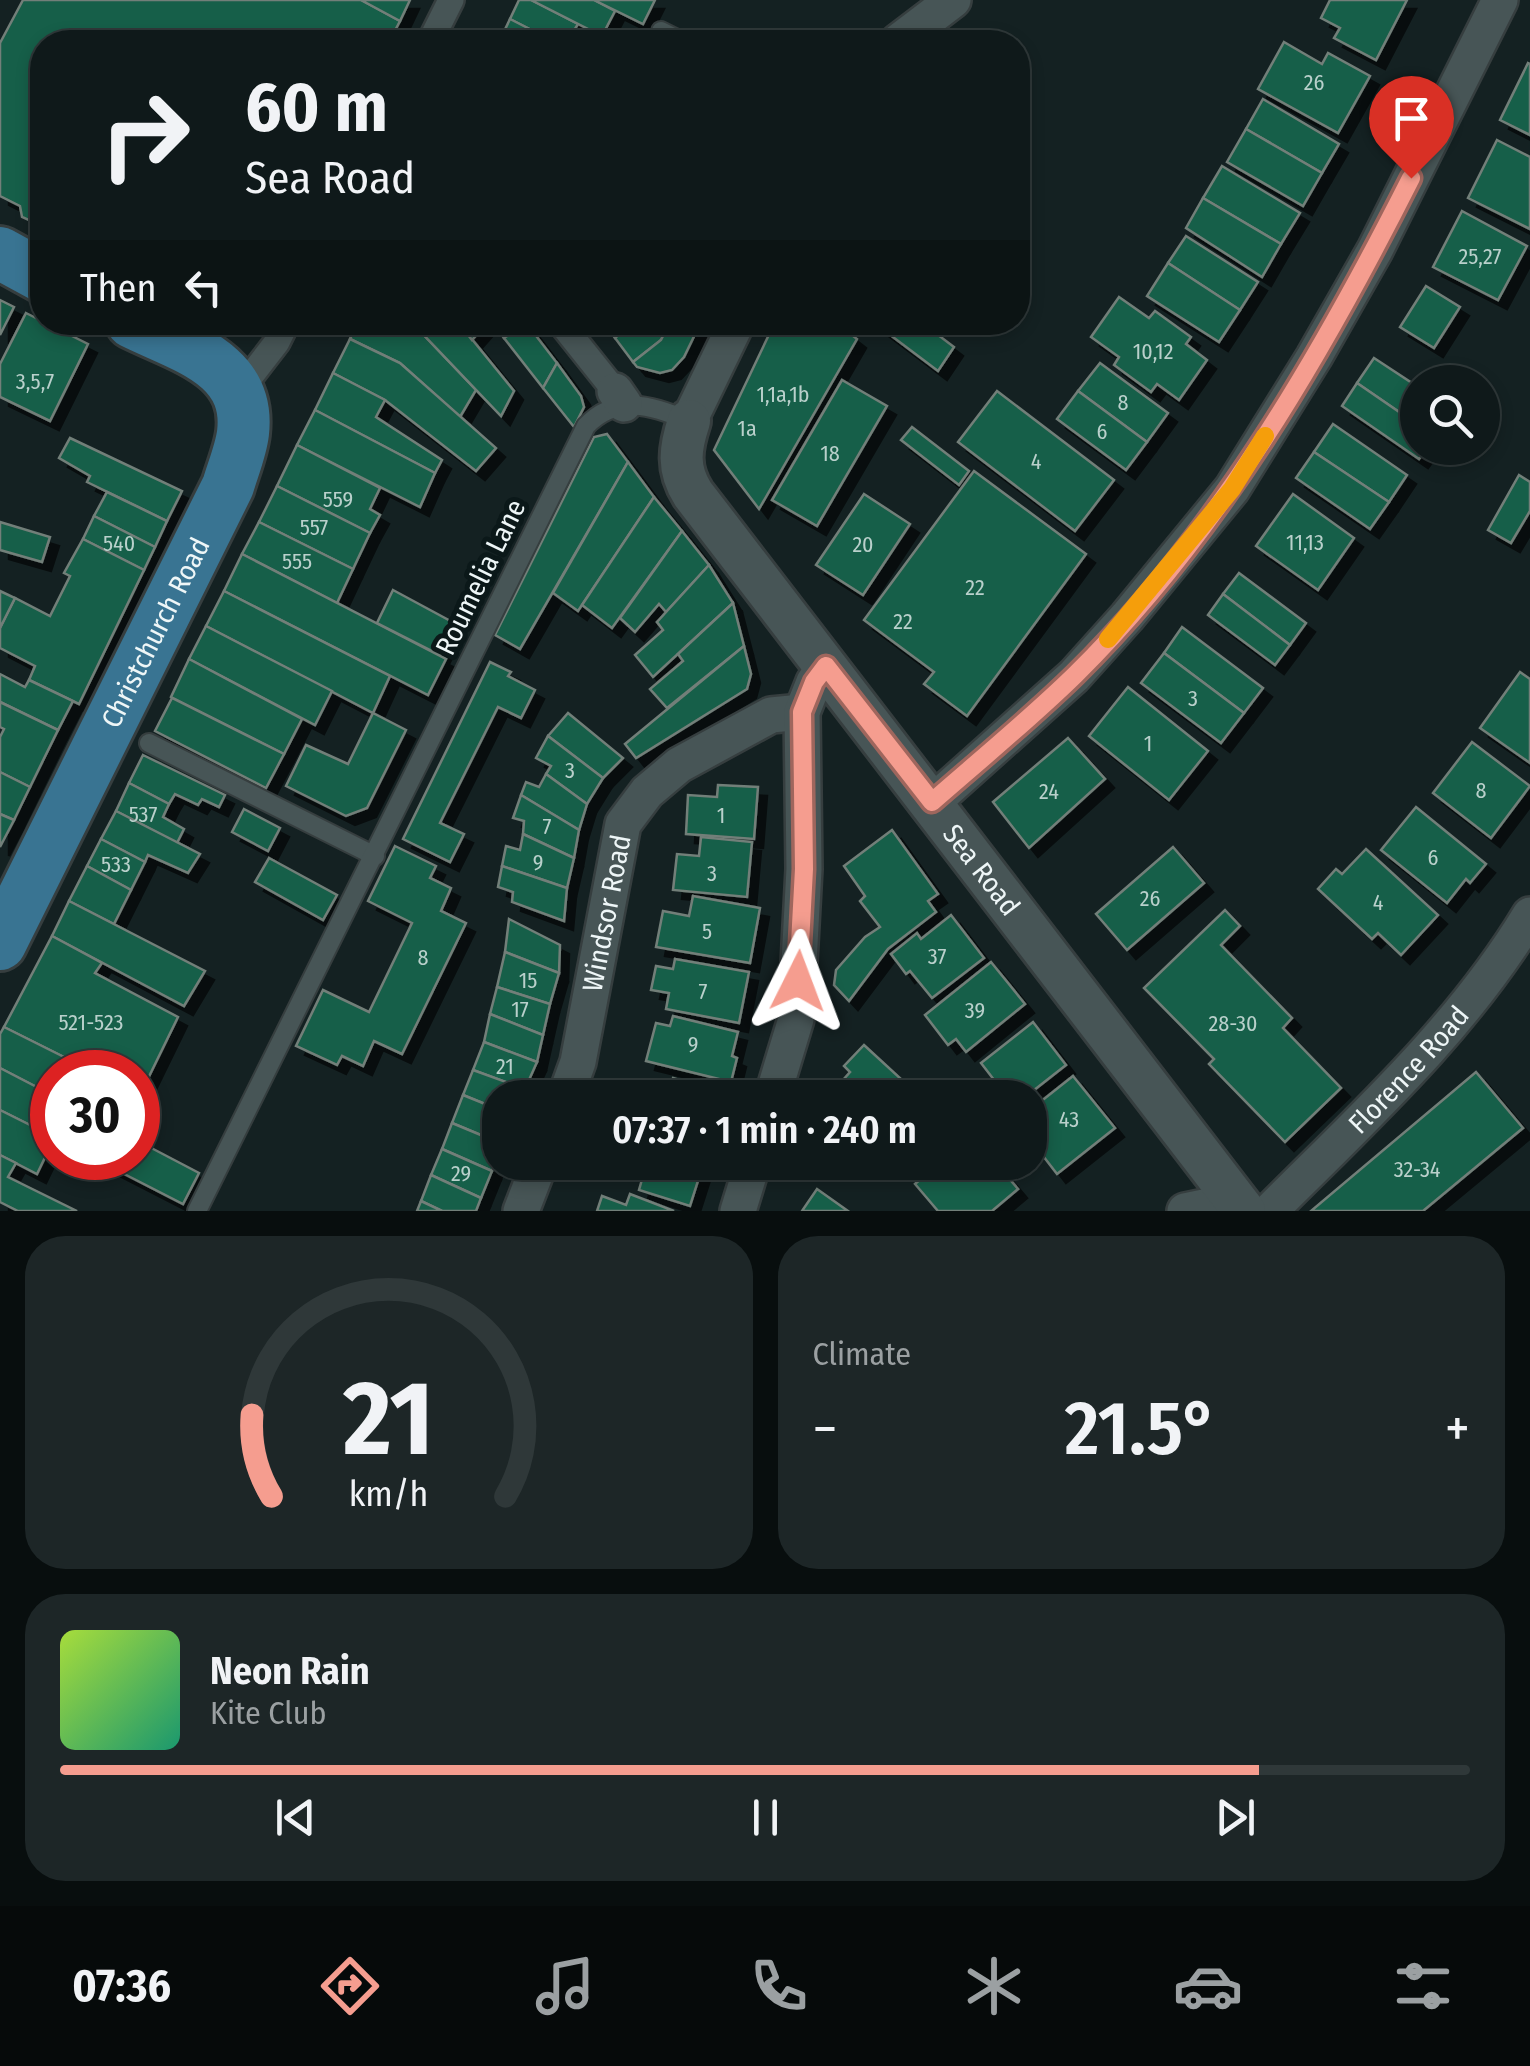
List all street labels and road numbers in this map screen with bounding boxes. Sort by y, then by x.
street label: Roumelia Lane [429,494,532,660]
street label: Christchurch Road [94,532,217,733]
street label: Sea Road [936,818,1027,922]
street label: Windsor Road [576,832,638,994]
street label: Florence Road [1342,999,1476,1140]

